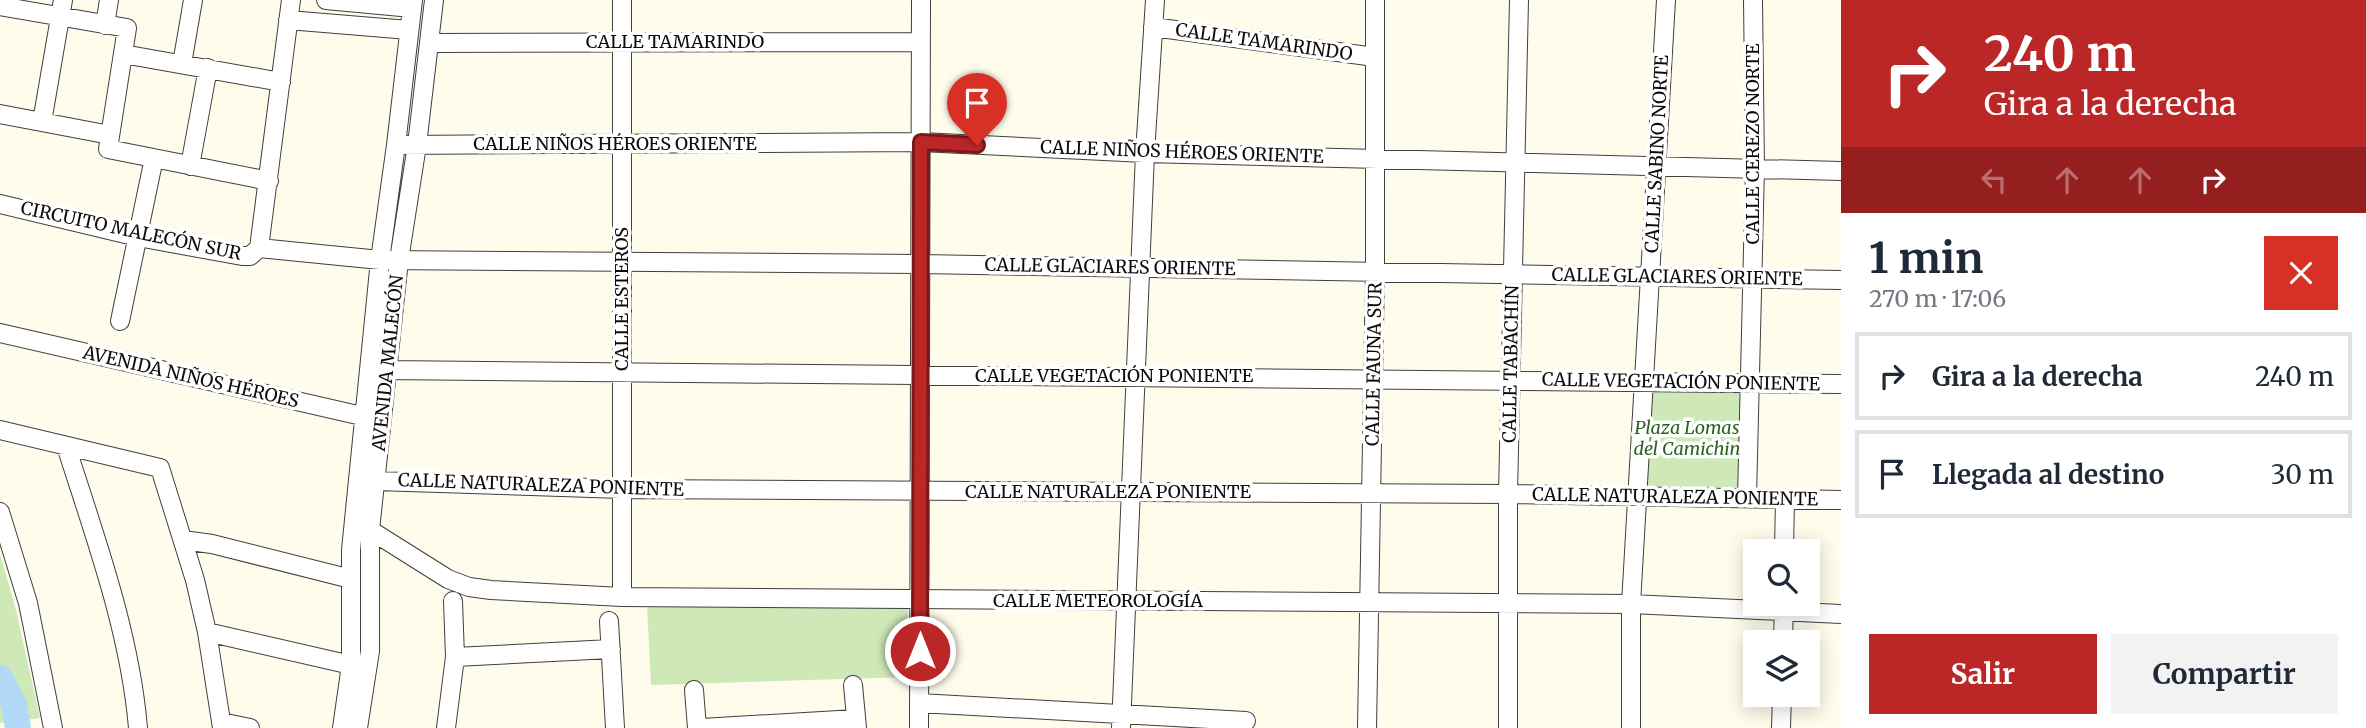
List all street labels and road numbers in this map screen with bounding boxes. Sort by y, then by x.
street label: CALLE TAMARINDO [1174,18,1354,65]
street label: CALLE TAMARINDO [586,30,764,53]
street label: CALLE CEREZO NORTE [1741,43,1764,245]
street label: CALLE SABINO NORTE [1640,54,1673,253]
street label: CALLE NIÑOS HÉROES ORIENTE [473,132,757,155]
street label: CALLE NIÑOS HÉROES ORIENTE [1040,135,1325,168]
street label: CIRCUITO MALECÓN SUR [19,196,244,265]
street label: CALLE ESTEROS [610,227,633,371]
street label: CALLE GLACIARES ORIENTE [984,253,1236,280]
street label: CALLE GLACIARES ORIENTE [1551,263,1803,290]
street label: AVENIDA MALECÓN [367,274,408,453]
street label: CALLE FAUNA SUR [1361,281,1386,446]
street label: CALLE TABACHÍN [1498,285,1523,443]
street label: AVENIDA NIÑOS HÉROES [80,340,302,413]
street label: CALLE VEGETACIÓN PONIENTE [975,364,1254,387]
street label: CALLE VEGETACIÓN PONIENTE [1542,368,1821,395]
street label: CALLE NATURALEZA PONIENTE [398,468,685,501]
street label: CALLE NATURALEZA PONIENTE [965,480,1252,503]
street label: CALLE NATURALEZA PONIENTE [1532,483,1819,511]
street label: CALLE METEOROLOGÍA [993,589,1203,612]

